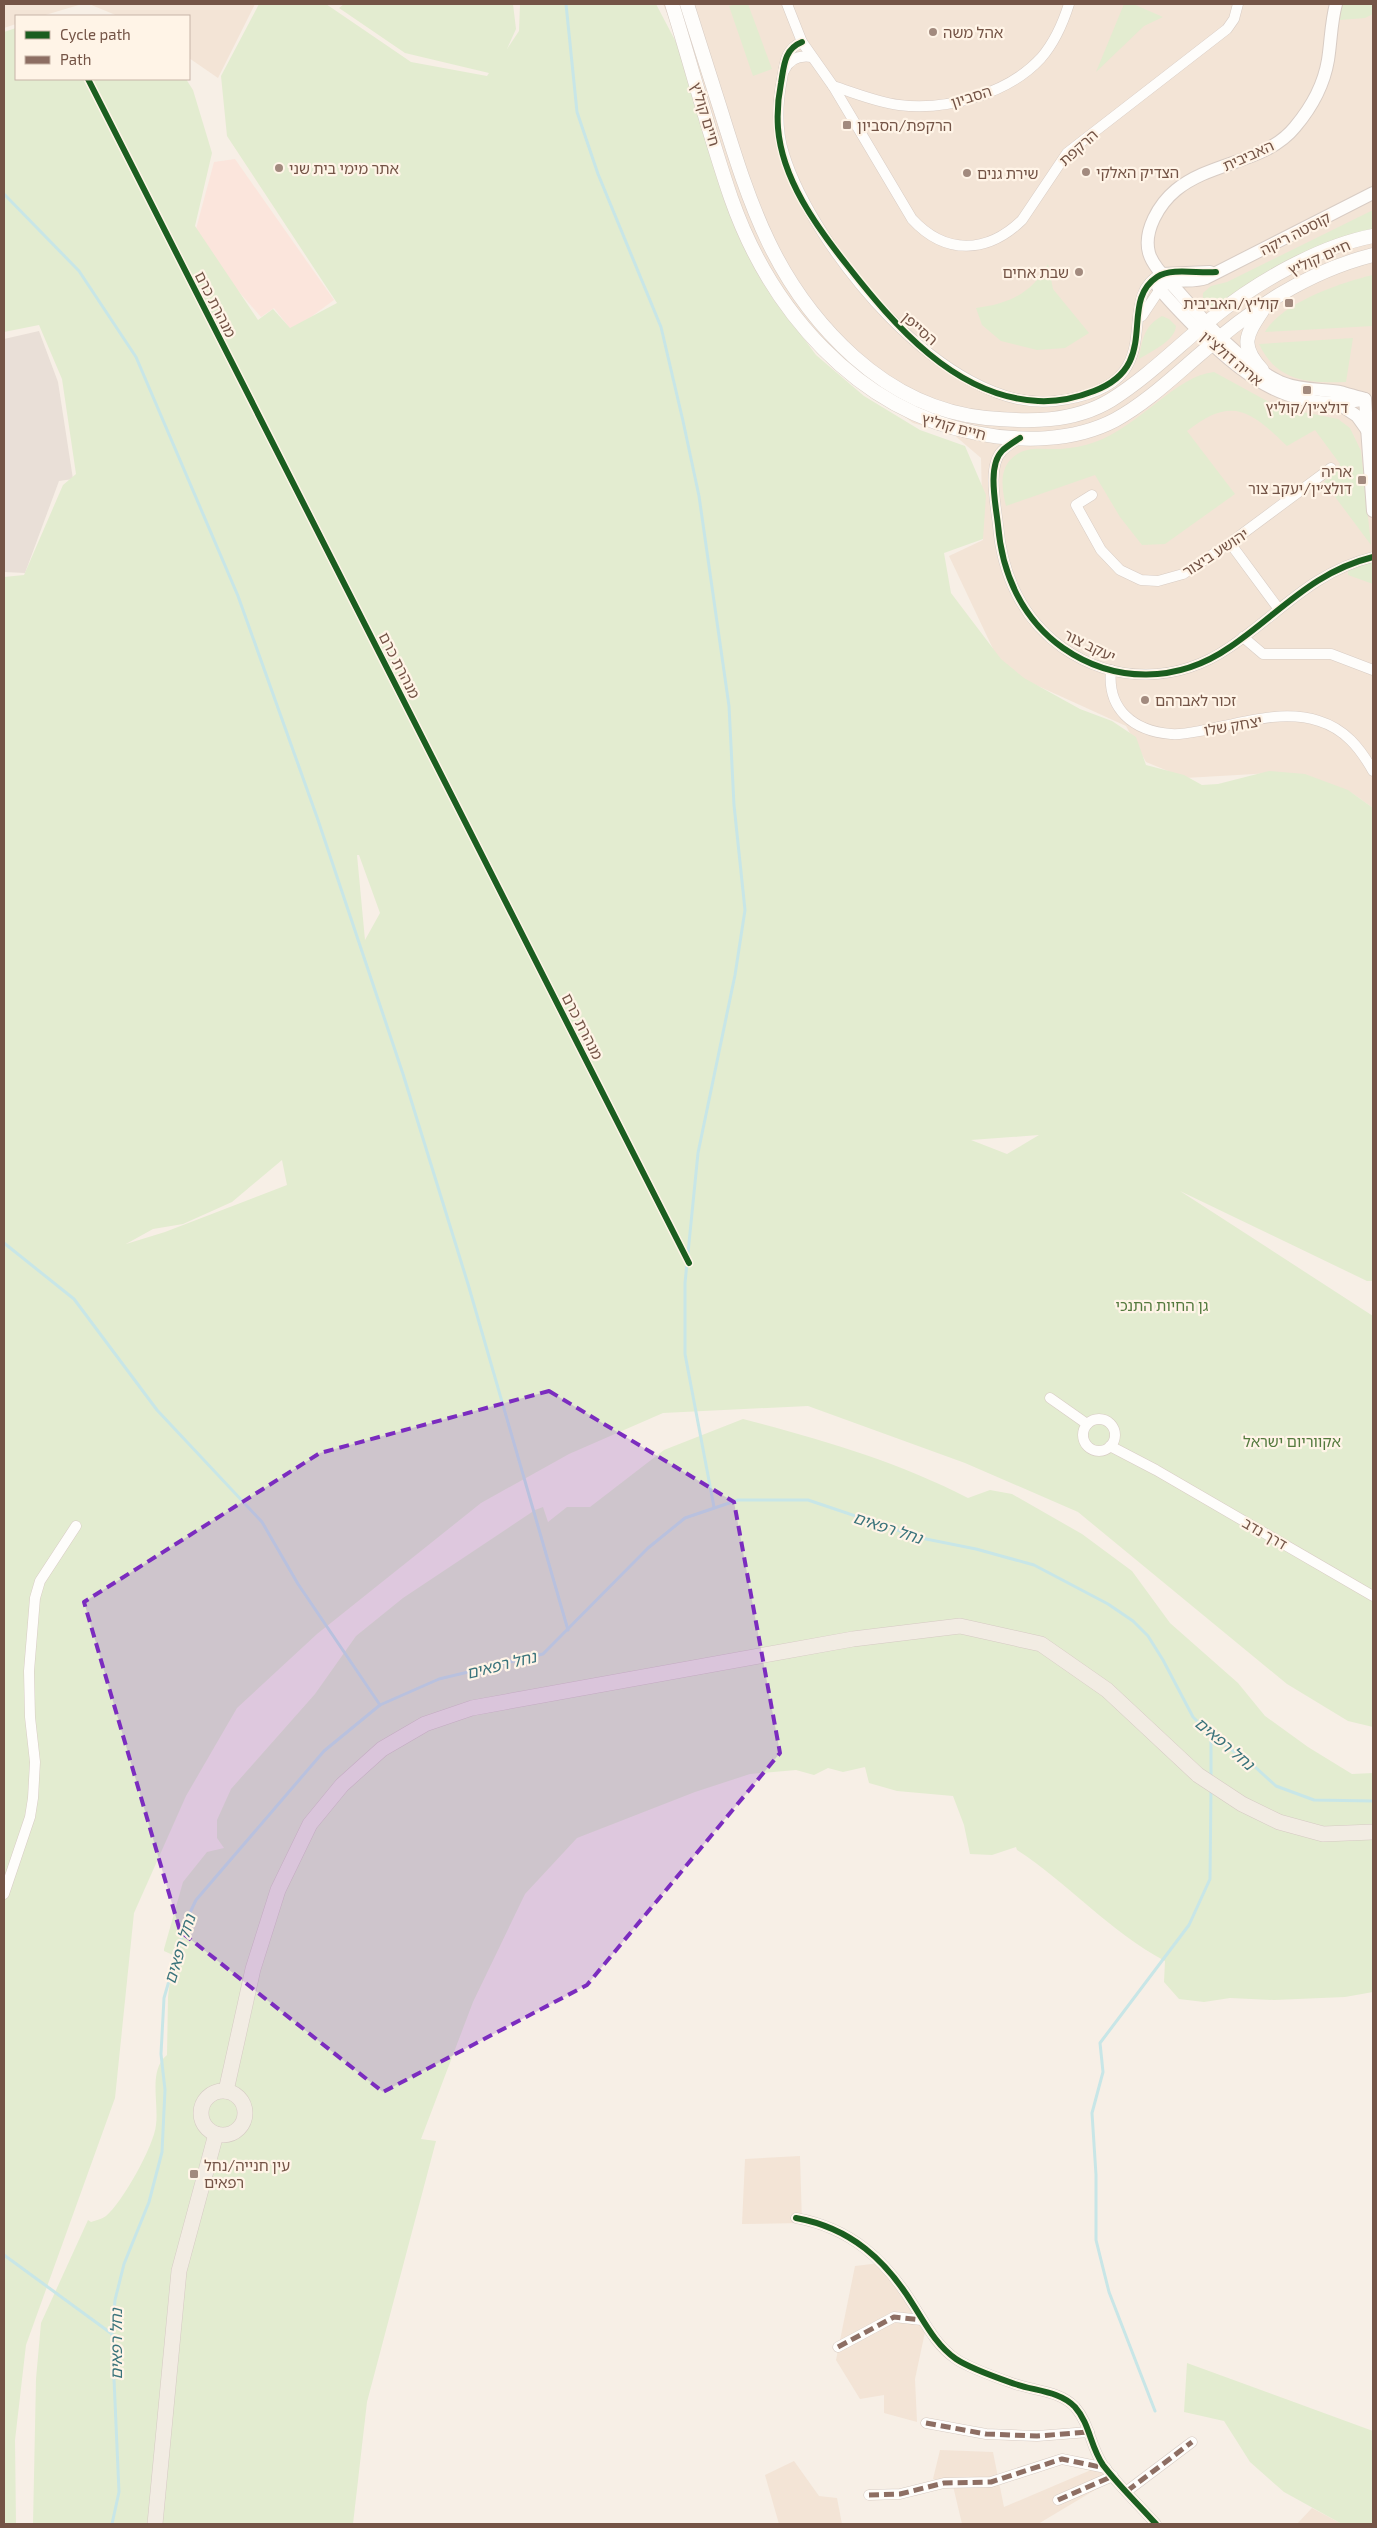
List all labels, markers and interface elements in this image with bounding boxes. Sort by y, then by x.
legend [15,15,190,80]
place label: אהל משה [943,23,1003,41]
text: Cycle path [60,25,131,43]
marker: אהל משה [927,26,939,38]
text: Path [60,50,91,68]
street label: חיים קוליץ [688,80,724,148]
street label: הסביון [948,81,994,111]
place label: הרקפת/הסביון [857,116,952,134]
marker: הרקפת/הסביון [841,119,853,131]
street label: הרקפת [1055,125,1101,169]
street label: האביבית [1220,136,1276,174]
place label: אתר מימי בית שני [289,159,399,177]
marker: אתר מימי בית שני [273,162,285,174]
place label: הצדיק האלקי [1096,163,1179,181]
place label: שירת גנים [977,164,1039,182]
marker: הצדיק האלקי [1080,166,1092,178]
marker: שירת גנים [961,167,973,179]
street label: קוסטה ריקה [1257,208,1333,258]
street label: חיים קוליץ [1285,235,1353,279]
place label: שבת אחים [1003,263,1069,281]
marker: שבת אחים [1073,266,1085,278]
street label: מנהרת כרם [192,268,240,340]
place label: קוליץ/האביבית [1183,294,1279,312]
marker: קוליץ/האביבית [1283,297,1295,309]
street label: הסייפן [898,308,942,348]
street label: אריה דולצ'ין [1197,327,1267,389]
marker: דולצ׳ין/קוליץ [1301,384,1313,396]
place label: דולצ׳ין/קוליץ [1266,398,1348,416]
street label: חיים קוליץ [920,409,988,443]
place label: אריה דולצ׳ין/יעקב צור [1248,462,1352,497]
marker: אריה דולצ׳ין/יעקב צור [1356,474,1368,486]
street label: יהושע ביצור [1179,524,1251,580]
street label: יעקב צור [1061,625,1119,665]
street label: מנהרת כרם [376,629,424,701]
place label: זכור לאברהם [1155,691,1236,709]
marker: זכור לאברהם [1139,694,1151,706]
street label: יצחק שלו [1203,711,1263,739]
street label: מנהרת כרם [559,990,607,1062]
park label: גן החיות התנכי [1116,1296,1209,1314]
park label: אקווריום ישראל [1243,1432,1341,1450]
water label: נחל רפאים [851,1507,926,1547]
street label: דרך נדב [1239,1513,1291,1553]
water label: נחל רפאים [464,1646,539,1682]
water label: נחל רפאים [1192,1713,1259,1774]
water label: נחל רפאים [159,1911,199,1986]
place label: עין חנייה/נחל רפאים [204,2156,290,2191]
marker: עין חנייה/נחל רפאים [188,2168,200,2180]
water label: נחל רפאים [106,2307,125,2380]

